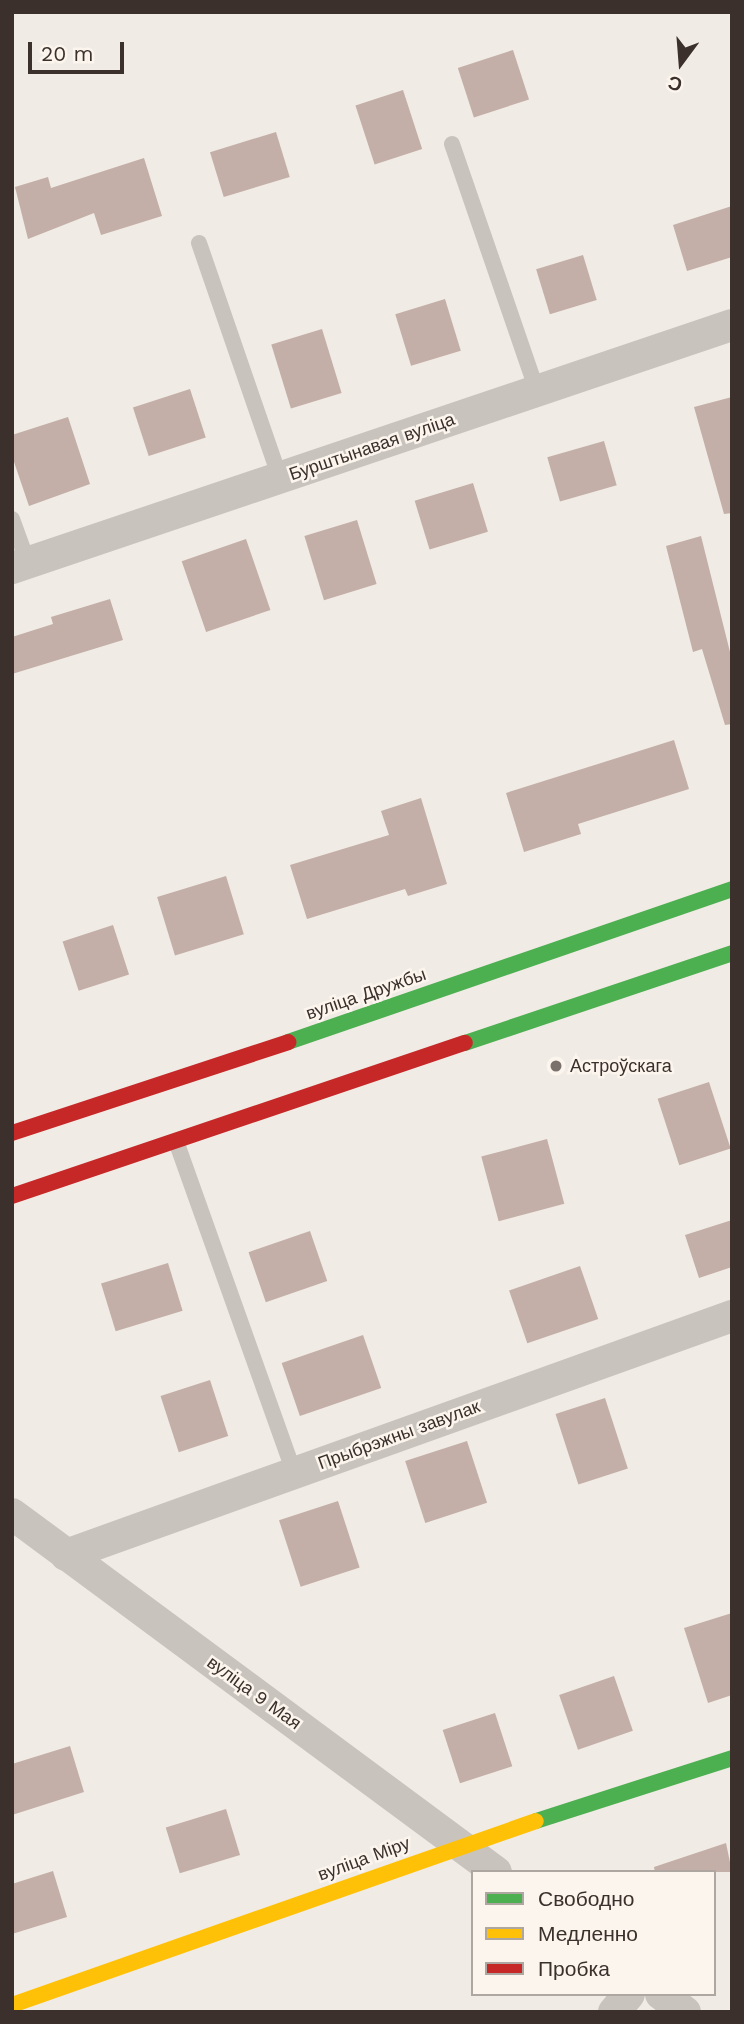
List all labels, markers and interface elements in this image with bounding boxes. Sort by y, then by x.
scale bar [32,28,128,72]
north arrow [646,28,716,98]
text: 20 m [41,41,93,66]
text: С [665,71,685,97]
street label: Бурштынавая вуліца [286,409,458,485]
street label: вуліца Дружбы [303,963,429,1025]
place label: Астроўскага [570,1055,672,1077]
marker: Астроўскага [548,1058,564,1074]
street label: Прыбрэжны завулак [315,1396,483,1474]
street label: вуліца 9 Мая [203,1652,305,1734]
street label: вуліца Міру [315,1832,413,1886]
legend [471,1870,716,1996]
text: Свободно [538,1886,635,1911]
text: Медленно [538,1921,638,1946]
text: Пробка [538,1956,610,1981]

